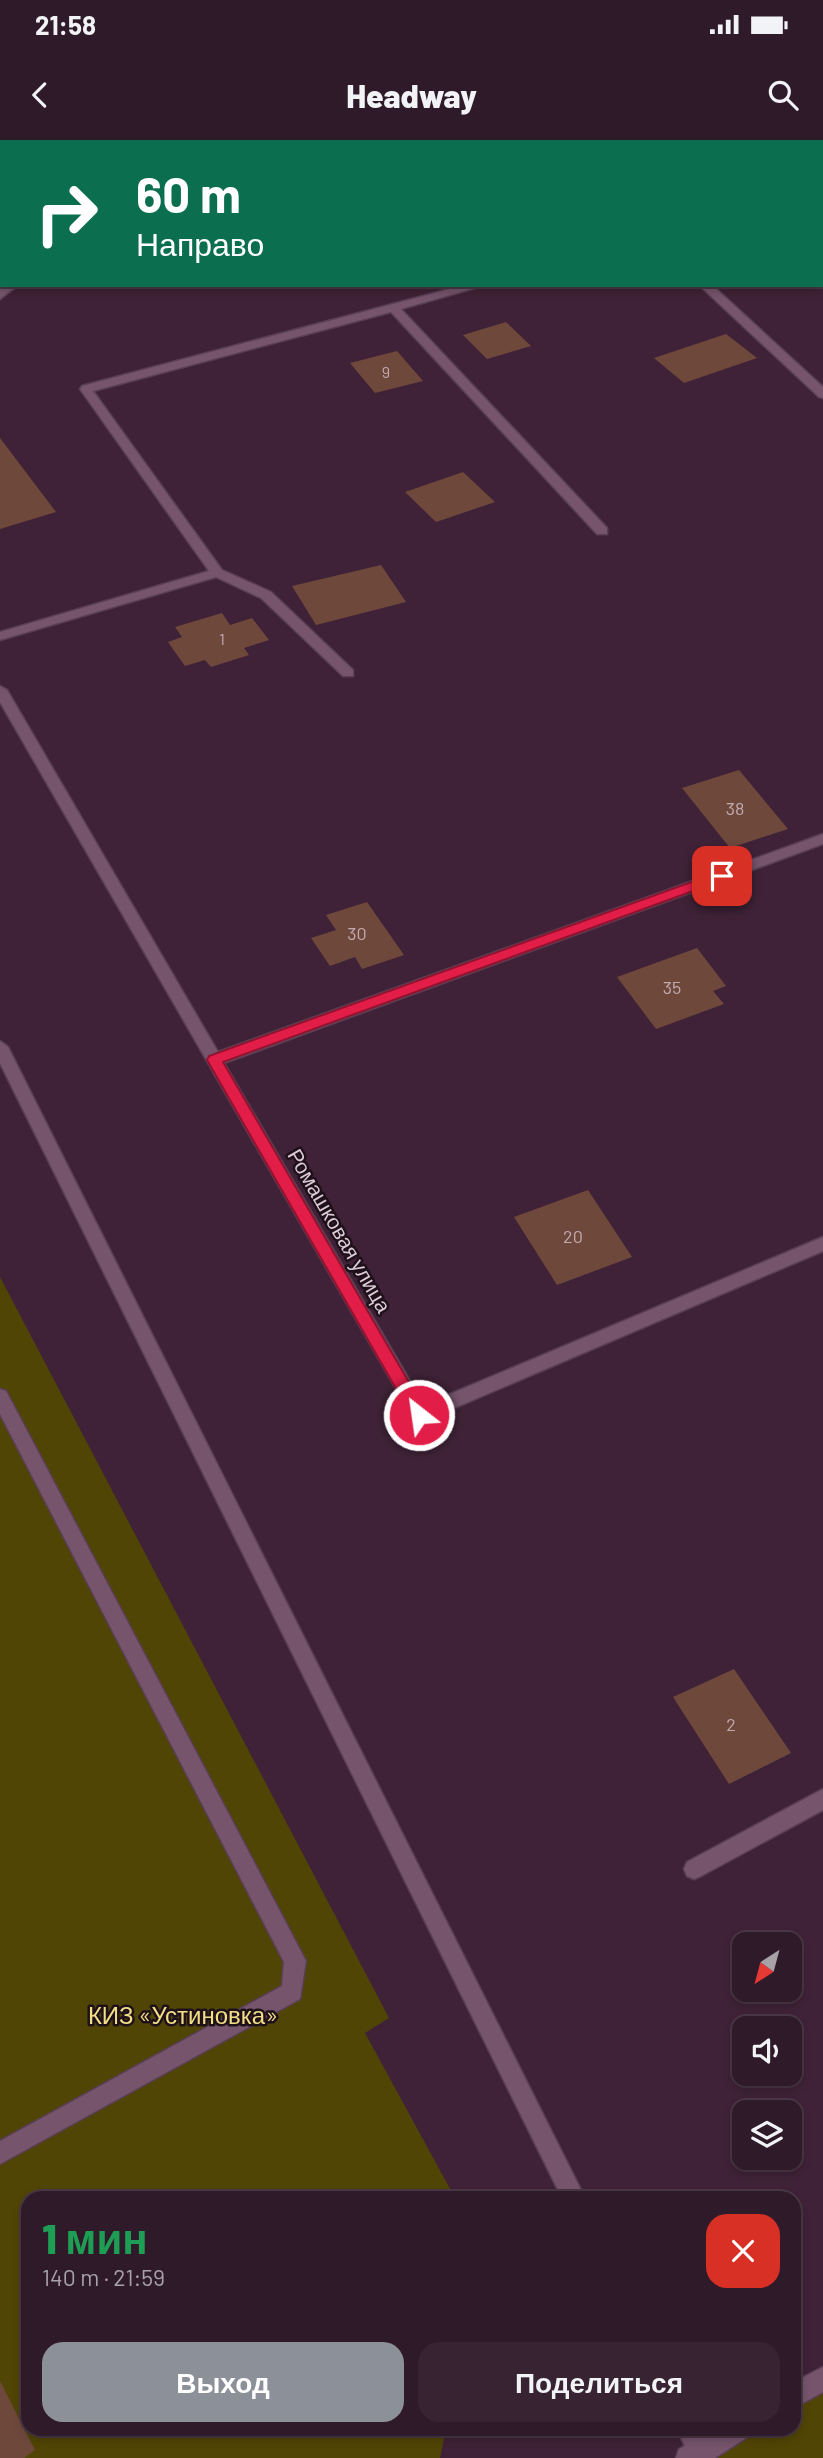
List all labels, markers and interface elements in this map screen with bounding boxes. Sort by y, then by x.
text: 21:58 [35,9,96,40]
icon: back [21,76,59,114]
text: Headway [346,76,477,114]
icon: search [764,76,802,114]
text: 60 m [136,164,241,223]
icon: right [21,168,112,259]
text: Направо [136,224,264,262]
house number: 9 [382,362,390,381]
house number: 1 [219,629,225,648]
house number: 38 [726,797,744,819]
pin [692,846,752,906]
icon: arrive [703,857,741,895]
house number: 30 [347,922,367,944]
house number: 35 [663,976,681,998]
street label: Ромашковая улица [283,1144,397,1317]
house number: 20 [563,1225,583,1247]
position arrow [382,1378,456,1452]
house number: 2 [726,1713,736,1735]
north arrow [732,1932,802,2002]
map controls [732,1932,802,2170]
park label: КИЗ «Устиновка» [88,2000,278,2029]
button: sound [732,2016,802,2086]
button: layers [732,2100,802,2170]
text: 1 мин [42,2212,148,2262]
button: close [706,2214,780,2288]
text: 140 m · 21:59 [42,2263,165,2291]
button: Выход [42,2342,404,2422]
button: Поделиться [418,2342,780,2422]

